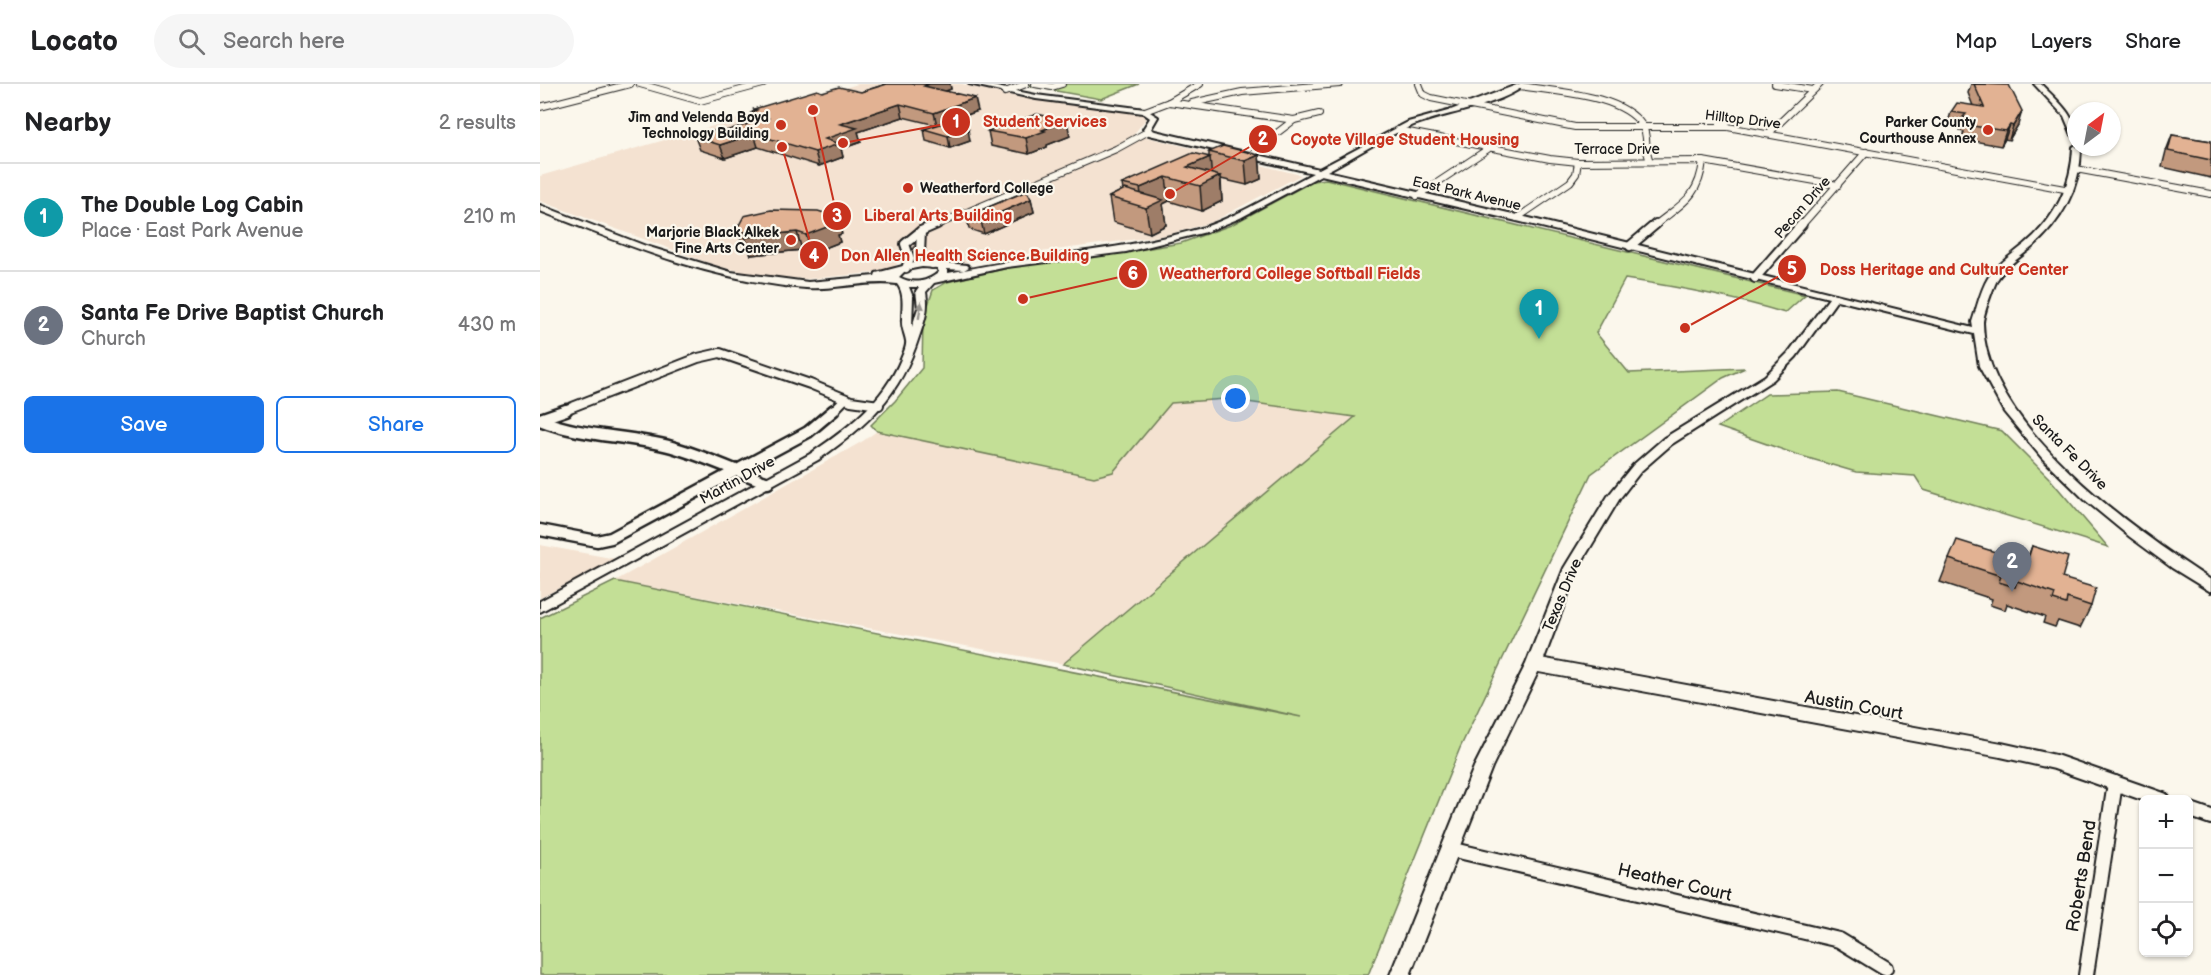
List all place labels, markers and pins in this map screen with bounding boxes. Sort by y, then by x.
callout: Student Services [941,105,1119,139]
place label: Jim and Velenda Boyd Technology Building [628,109,769,142]
place label: Parker County Courthouse Annex [1860,114,1977,147]
marker: Jim and Velenda Boyd Technology Building [774,118,788,132]
callout: Coyote Village Student Housing [1248,122,1532,156]
marker: Parker County Courthouse Annex [1981,123,1995,137]
place label: Weatherford College [920,180,1053,197]
marker: Weatherford College [901,181,915,195]
callout: Liberal Arts Building [822,199,1025,233]
place label: Marjorie Black Alkek Fine Arts Center [646,224,780,257]
marker: Marjorie Black Alkek Fine Arts Center [784,233,798,247]
callout: Don Allen Health Science Building [799,238,1102,272]
callout: Doss Heritage and Culture Center [1777,252,2080,286]
callout: Weatherford College Softball Fields [1118,257,1433,291]
pin: 1 [1520,290,1558,339]
pin: 2 [1992,542,2032,592]

